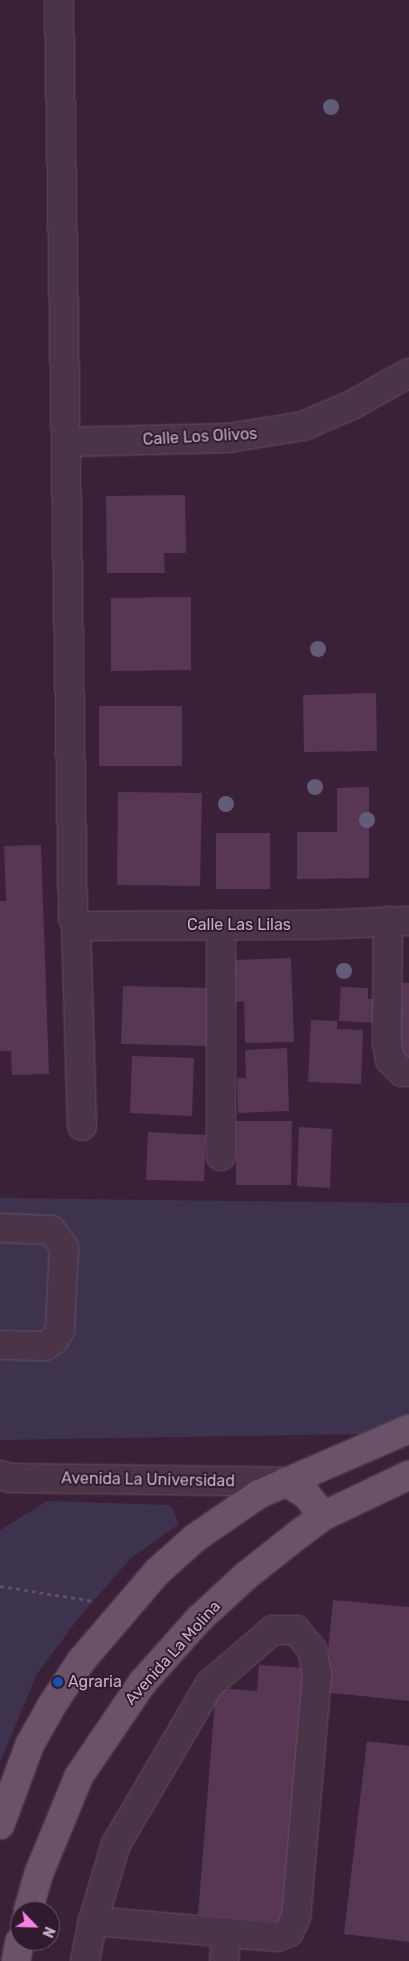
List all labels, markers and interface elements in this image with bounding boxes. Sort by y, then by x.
street label: Calle Los Olivos [142,424,258,450]
street label: Calle Las Lilas [187,915,291,935]
street label: Avenida La Universidad [61,1469,235,1491]
street label: Avenida La Molina [121,1597,225,1709]
place label: Agraria [68,1672,122,1692]
marker: Agraria [52,1676,64,1688]
north arrow [10,1901,60,1951]
text: N [38,1924,58,1940]

